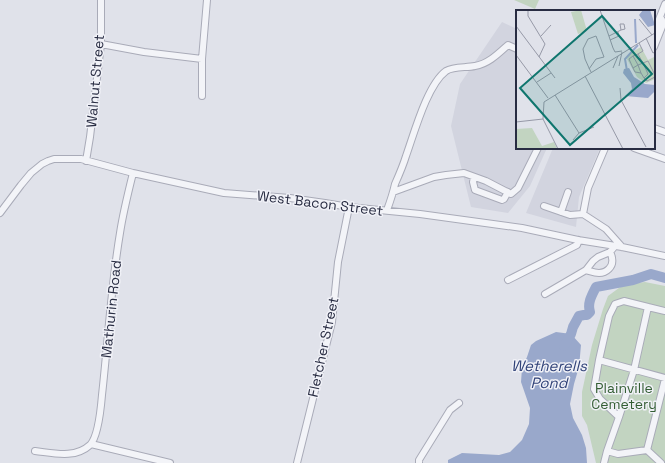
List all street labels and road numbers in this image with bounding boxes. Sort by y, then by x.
street label: Walnut Street [82,34,108,128]
street label: West Bacon Street [256,186,384,220]
street label: Mathurin Road [97,259,125,359]
street label: Fletcher Street [304,295,342,399]

